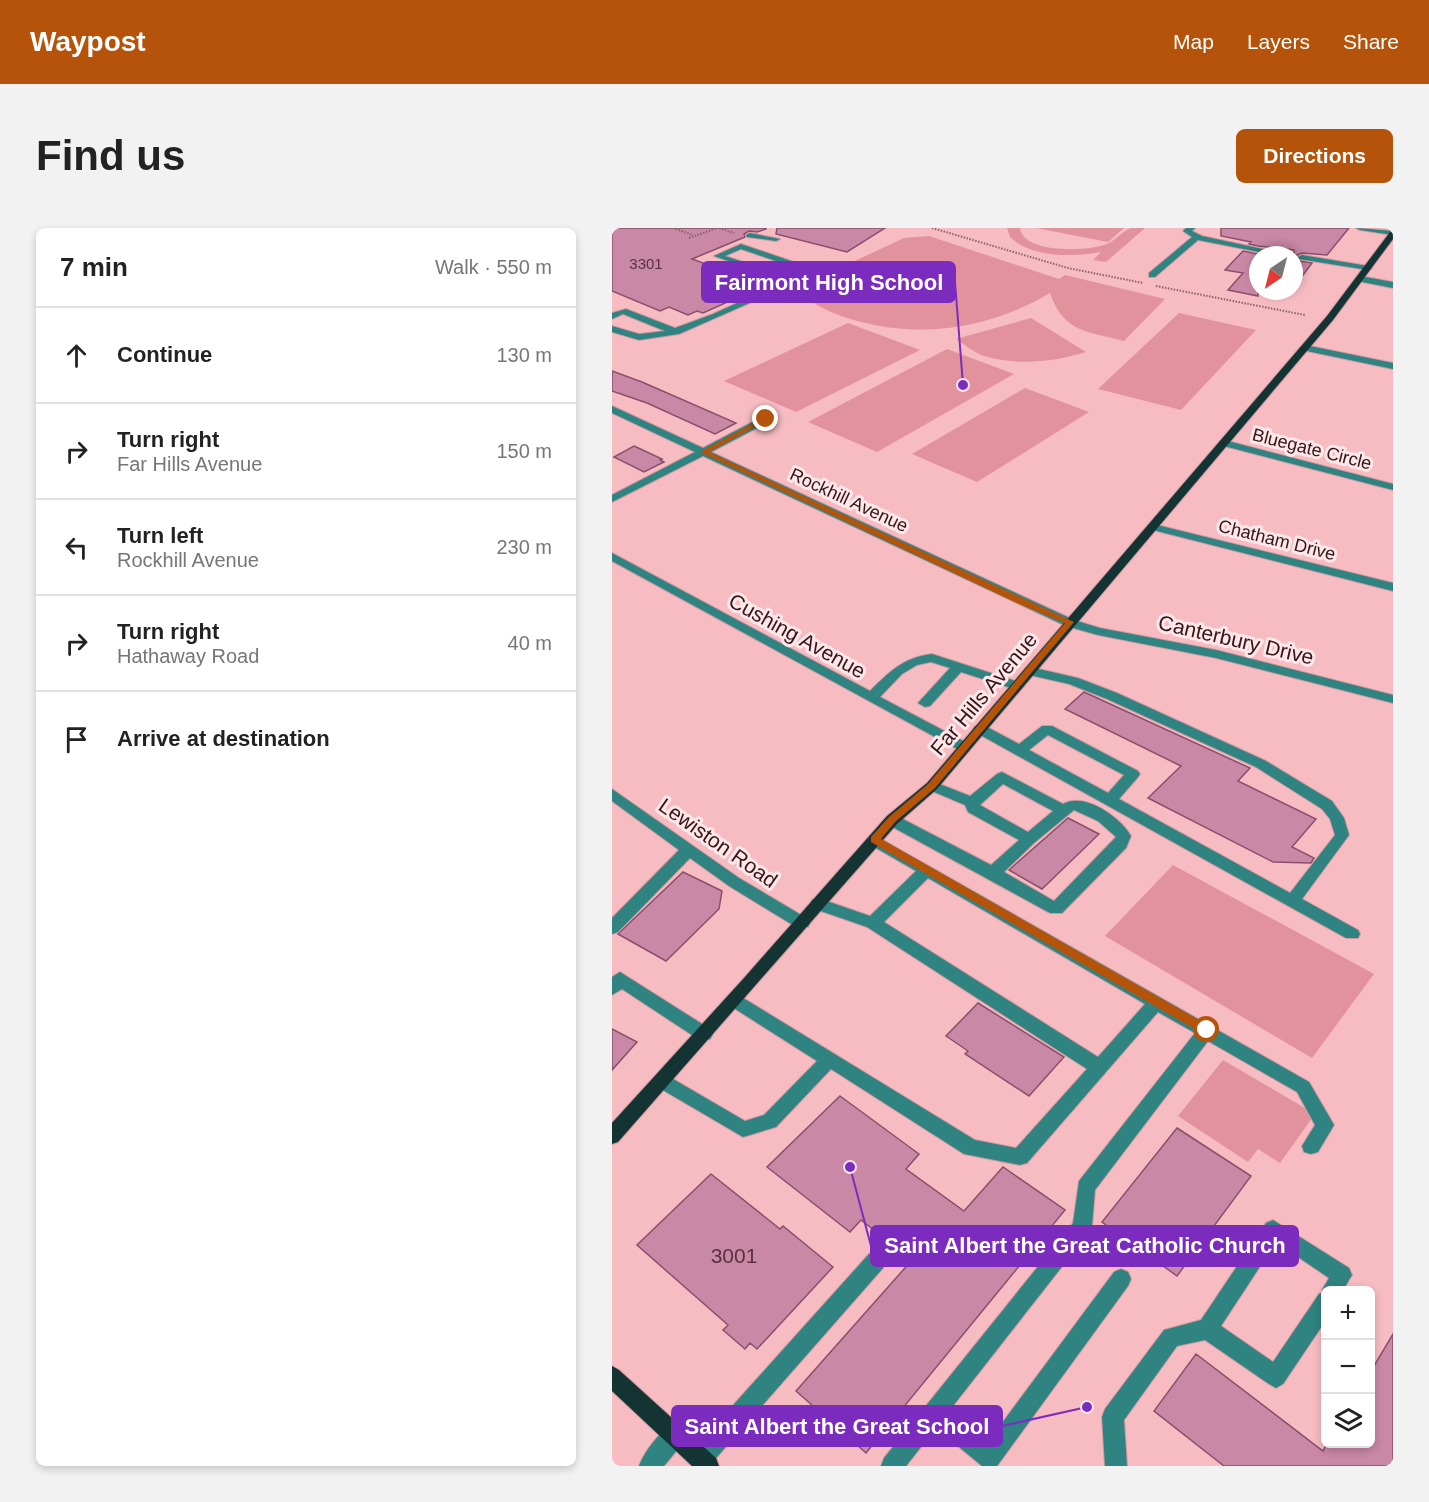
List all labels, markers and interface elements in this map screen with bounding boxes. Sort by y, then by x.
text: Waypost [30,26,146,57]
text: Map [1173,30,1214,53]
text: Layers [1247,30,1310,53]
text: Share [1343,30,1399,53]
button: Directions [1236,129,1393,183]
text: Find us [36,132,185,179]
north arrow [1249,246,1303,300]
text: 7 min [60,252,128,282]
house number: 3301 [629,255,663,272]
text: Walk · 550 m [435,256,552,278]
callout: Fairmont High School [702,262,955,302]
text: Fairmont High School [715,270,943,295]
icon: ahead [60,339,93,372]
text: Continue [117,342,212,367]
text: 130 m [496,344,552,366]
route end [752,405,778,431]
street label: Bluegate Circle [1250,425,1374,473]
text: Turn right [117,427,219,452]
icon: right [60,435,93,468]
text: 150 m [496,440,552,462]
text: Far Hills Avenue [117,453,262,475]
street label: Rockhill Avenue [787,464,911,536]
street label: Chatham Drive [1216,516,1338,564]
text: Turn left [117,523,203,548]
icon: left [60,531,93,564]
text: 230 m [496,536,552,558]
text: Rockhill Avenue [117,549,259,571]
street label: Cushing Avenue [725,589,870,683]
street label: Canterbury Drive [1156,610,1316,669]
text: Turn right [117,619,219,644]
icon: right [60,627,93,660]
street label: Far Hills Avenue [926,628,1041,759]
text: 40 m [508,632,552,654]
text: Hathaway Road [117,645,259,667]
icon: arrive [60,723,93,756]
text: Arrive at destination [117,726,330,751]
street label: Lewiston Road [655,793,782,892]
route start [1193,1016,1219,1042]
callout: Saint Albert the Great Catholic Church [871,1226,1298,1266]
text: Saint Albert the Great Catholic Church [884,1233,1286,1258]
house number: 3001 [711,1244,757,1267]
map controls [1321,1286,1375,1448]
button: + [1321,1286,1375,1340]
button: − [1321,1340,1375,1394]
button: layers [1321,1394,1375,1448]
callout: Saint Albert the Great School [672,1406,1002,1446]
text: Saint Albert the Great School [685,1414,989,1439]

